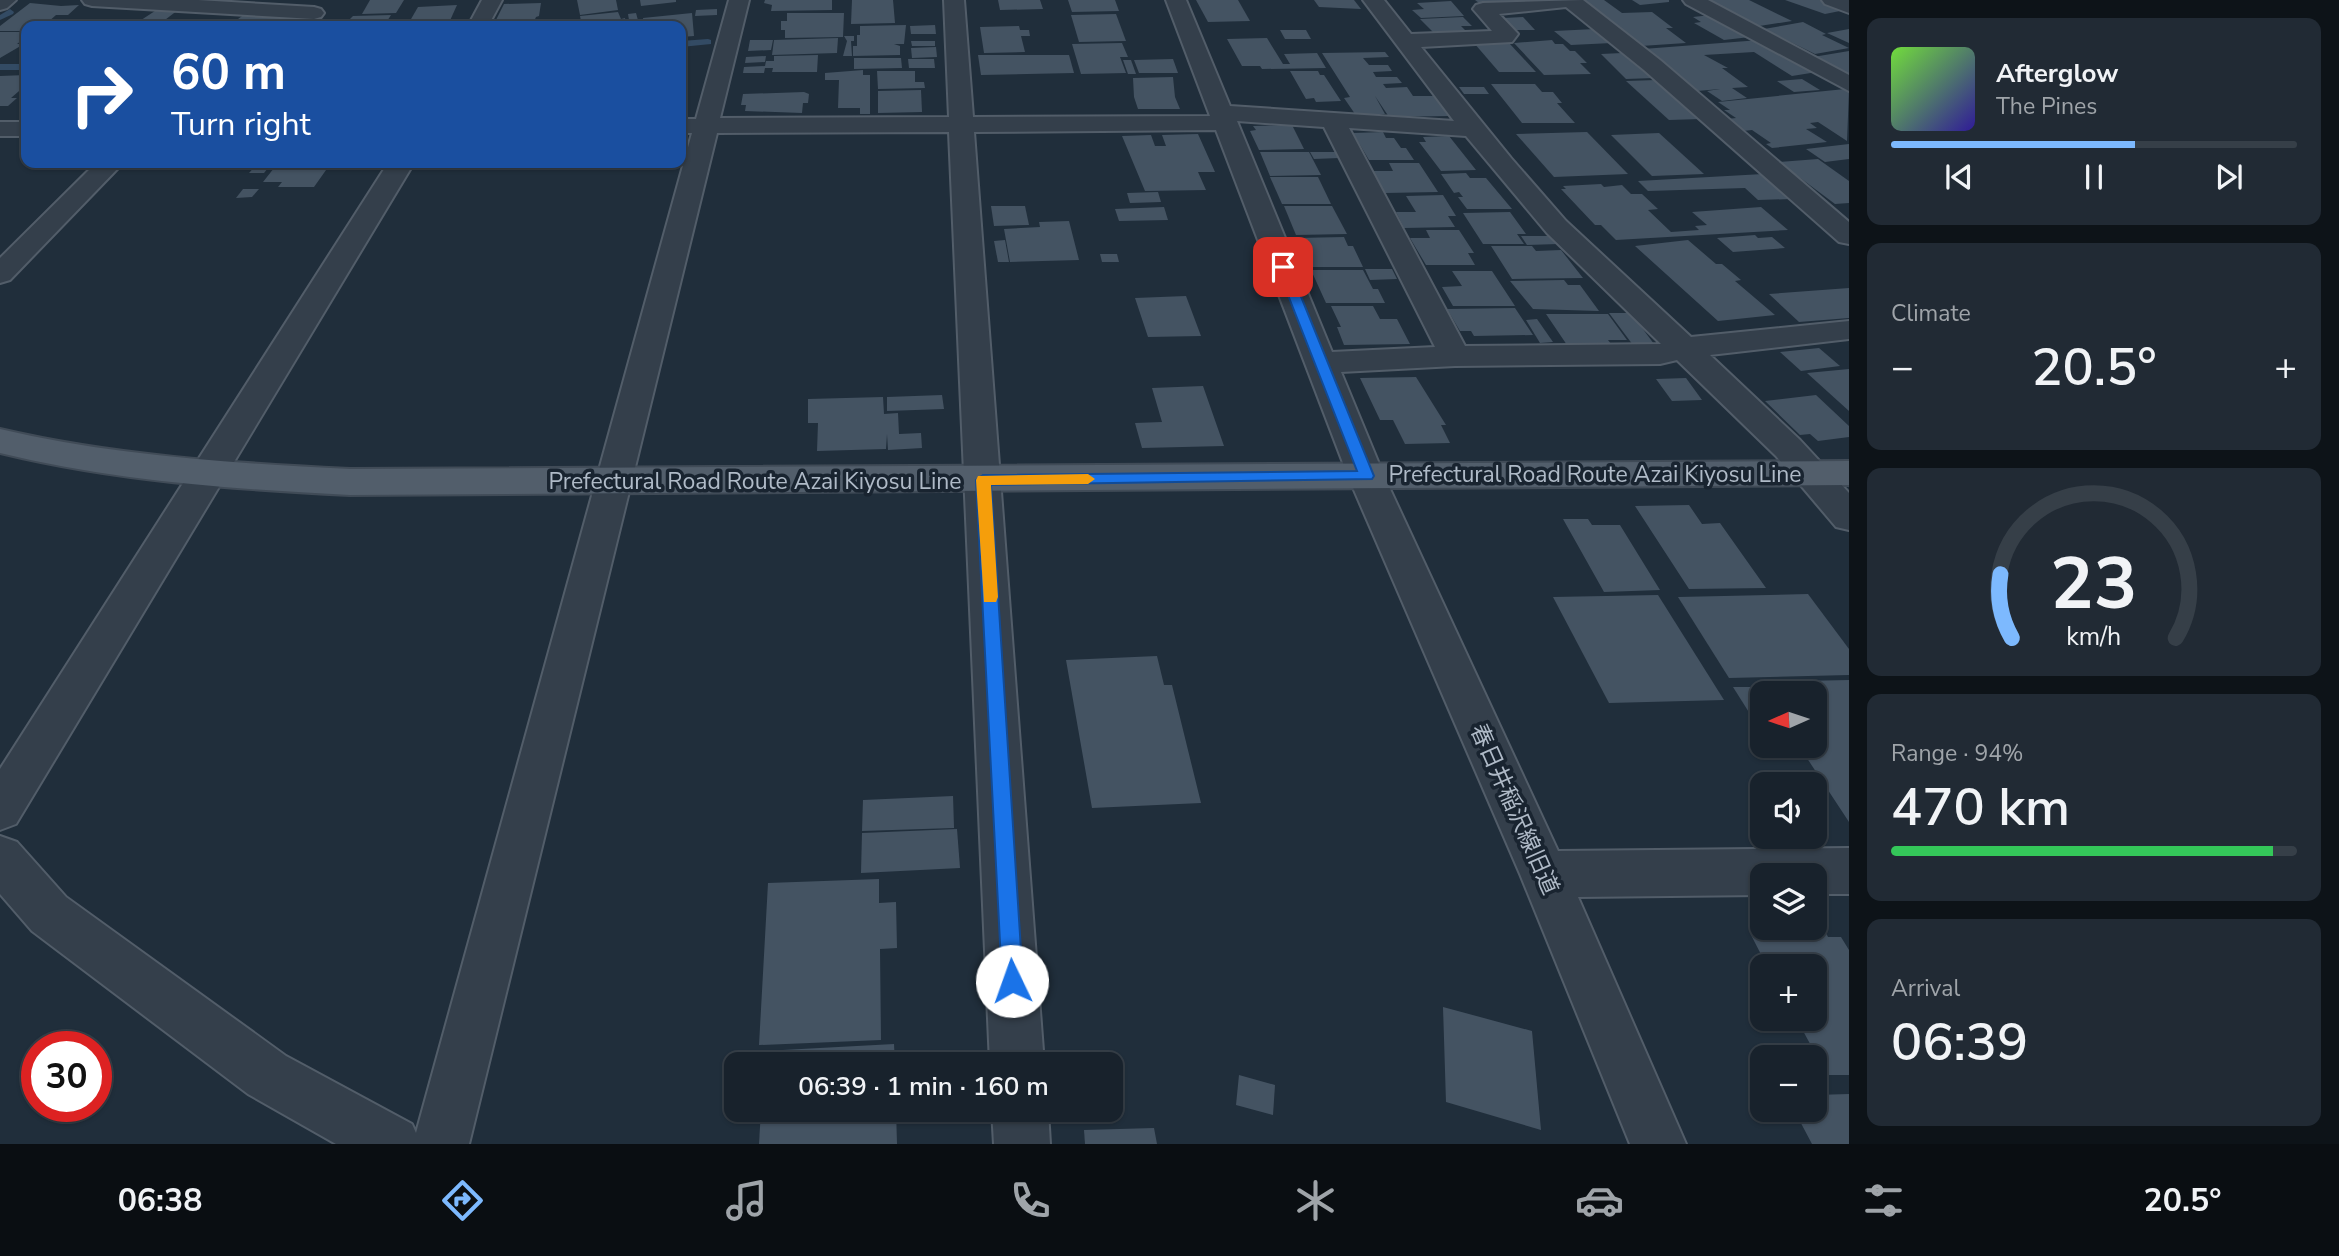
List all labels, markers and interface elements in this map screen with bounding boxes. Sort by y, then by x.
text: 60 m [171,39,286,106]
icon: right [56,49,147,140]
text: Afterglow [1996,56,2119,91]
text: The Pines [1996,91,2097,122]
text: Turn right [171,103,311,146]
icon: previous [1940,158,1978,196]
icon: pause [2075,158,2113,196]
icon: next [2210,158,2248,196]
pin [1253,237,1313,297]
icon: arrive [1264,248,1302,286]
text: Climate [1891,298,1971,329]
text: 20.5° [2031,332,2157,403]
text: − [1891,342,1914,393]
text: + [2274,342,2297,393]
street label: Prefectural Road Route Azai Kiyosu Line [1388,459,1802,490]
street label: Prefectural Road Route Azai Kiyosu Line [548,466,962,497]
text: 23 [2050,534,2138,634]
text: km/h [2066,620,2122,654]
north arrow [1750,681,1827,758]
map controls [1750,681,1827,1122]
street label: 春日井稲沢線旧道 [1463,719,1566,900]
text: Range · 94% [1891,738,2023,769]
button: sound [1750,772,1827,849]
text: 470 km [1891,772,2070,843]
button: layers [1750,863,1827,940]
position arrow [975,944,1049,1018]
button: + [1750,954,1827,1031]
text: Arrival [1891,973,1960,1004]
text: 06:39 [1891,1007,2028,1078]
speed limit sign: 30 [21,1031,112,1122]
button: − [1750,1045,1827,1122]
text: 06:39 · 1 min · 160 m [798,1069,1049,1104]
icon: directions [438,1176,487,1225]
icon: music [722,1176,771,1225]
icon: phone [1006,1176,1055,1225]
icon: climate [1291,1176,1340,1225]
icon: car [1575,1176,1624,1225]
icon: filters [1859,1176,1908,1225]
text: 06:38 [118,1179,202,1222]
text: 20.5° [2144,1179,2221,1222]

